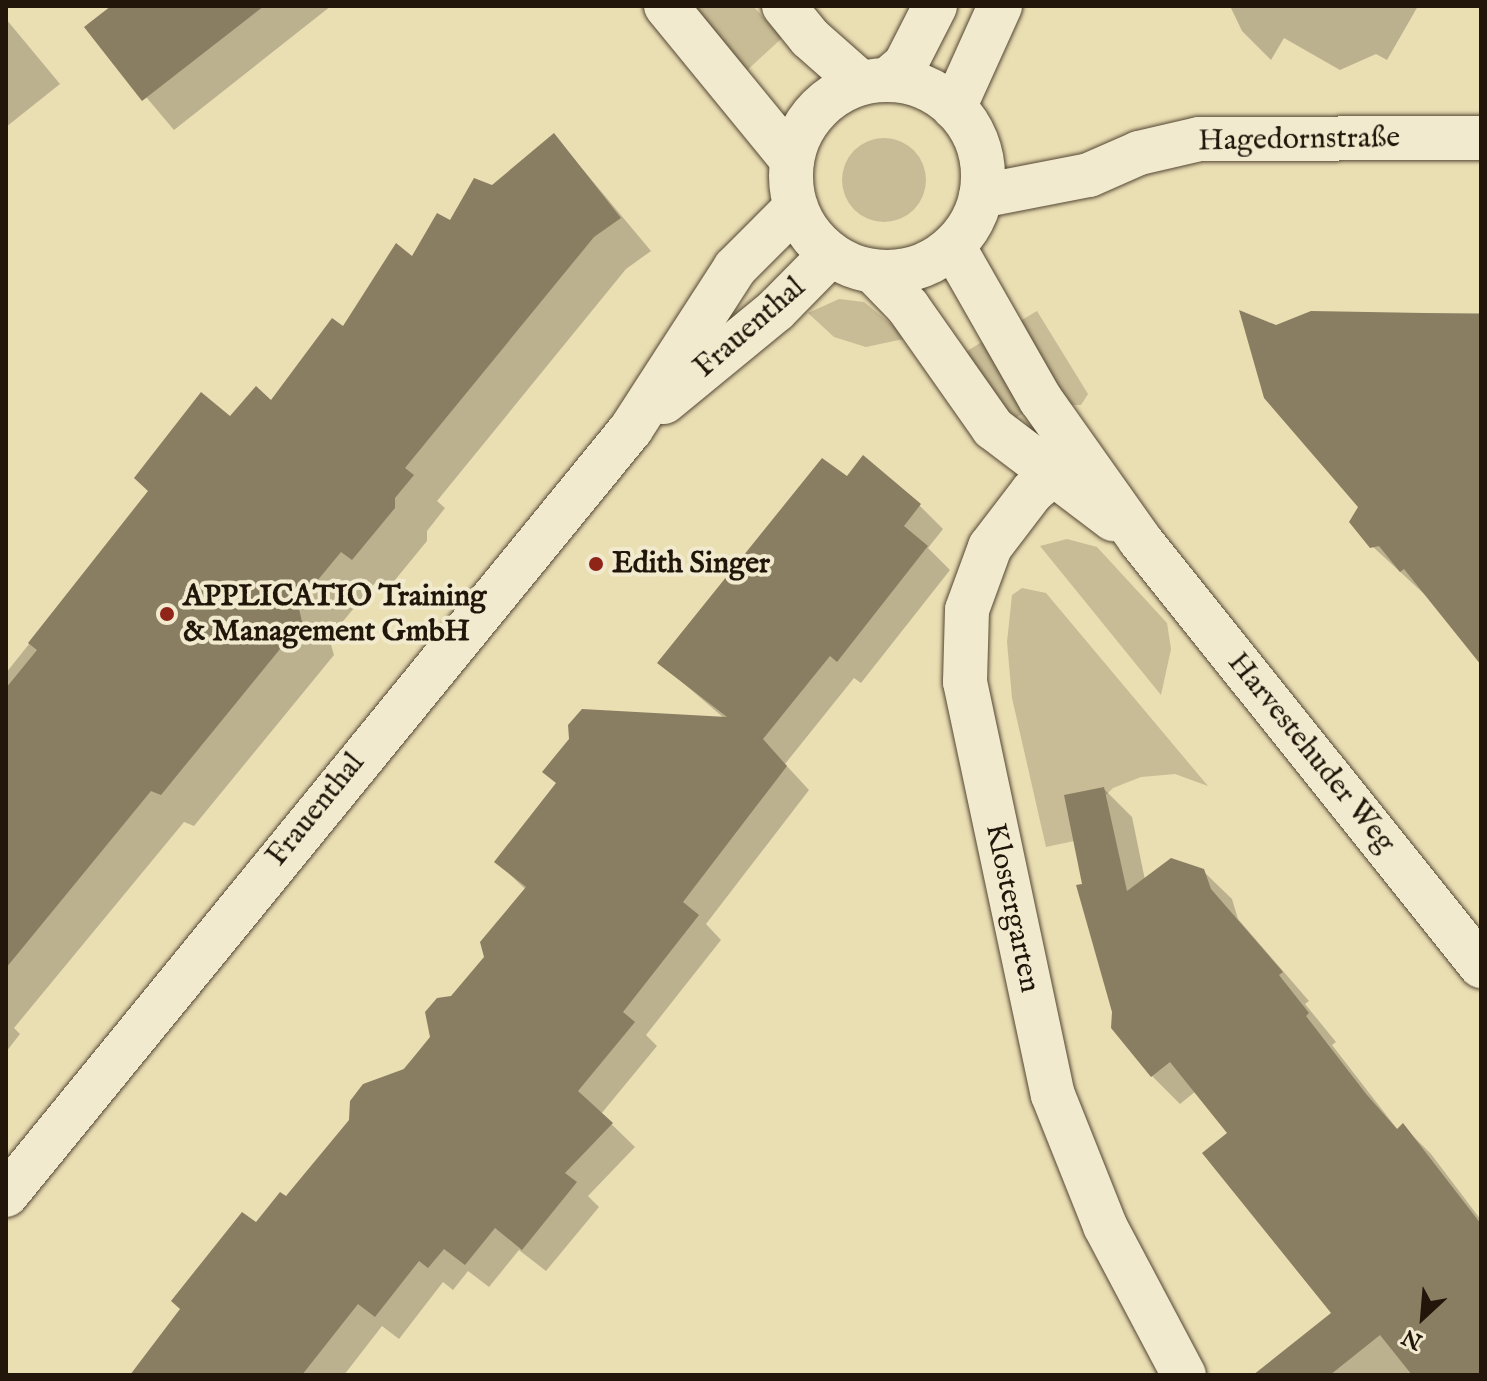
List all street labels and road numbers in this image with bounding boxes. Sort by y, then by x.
street label: Hagedornstraße [1198,120,1400,160]
street label: Frauenthal [687,270,813,386]
street label: Harvestehuder Weg [1219,646,1403,860]
street label: Frauenthal [259,746,373,874]
street label: Klostergarten [977,820,1047,996]

